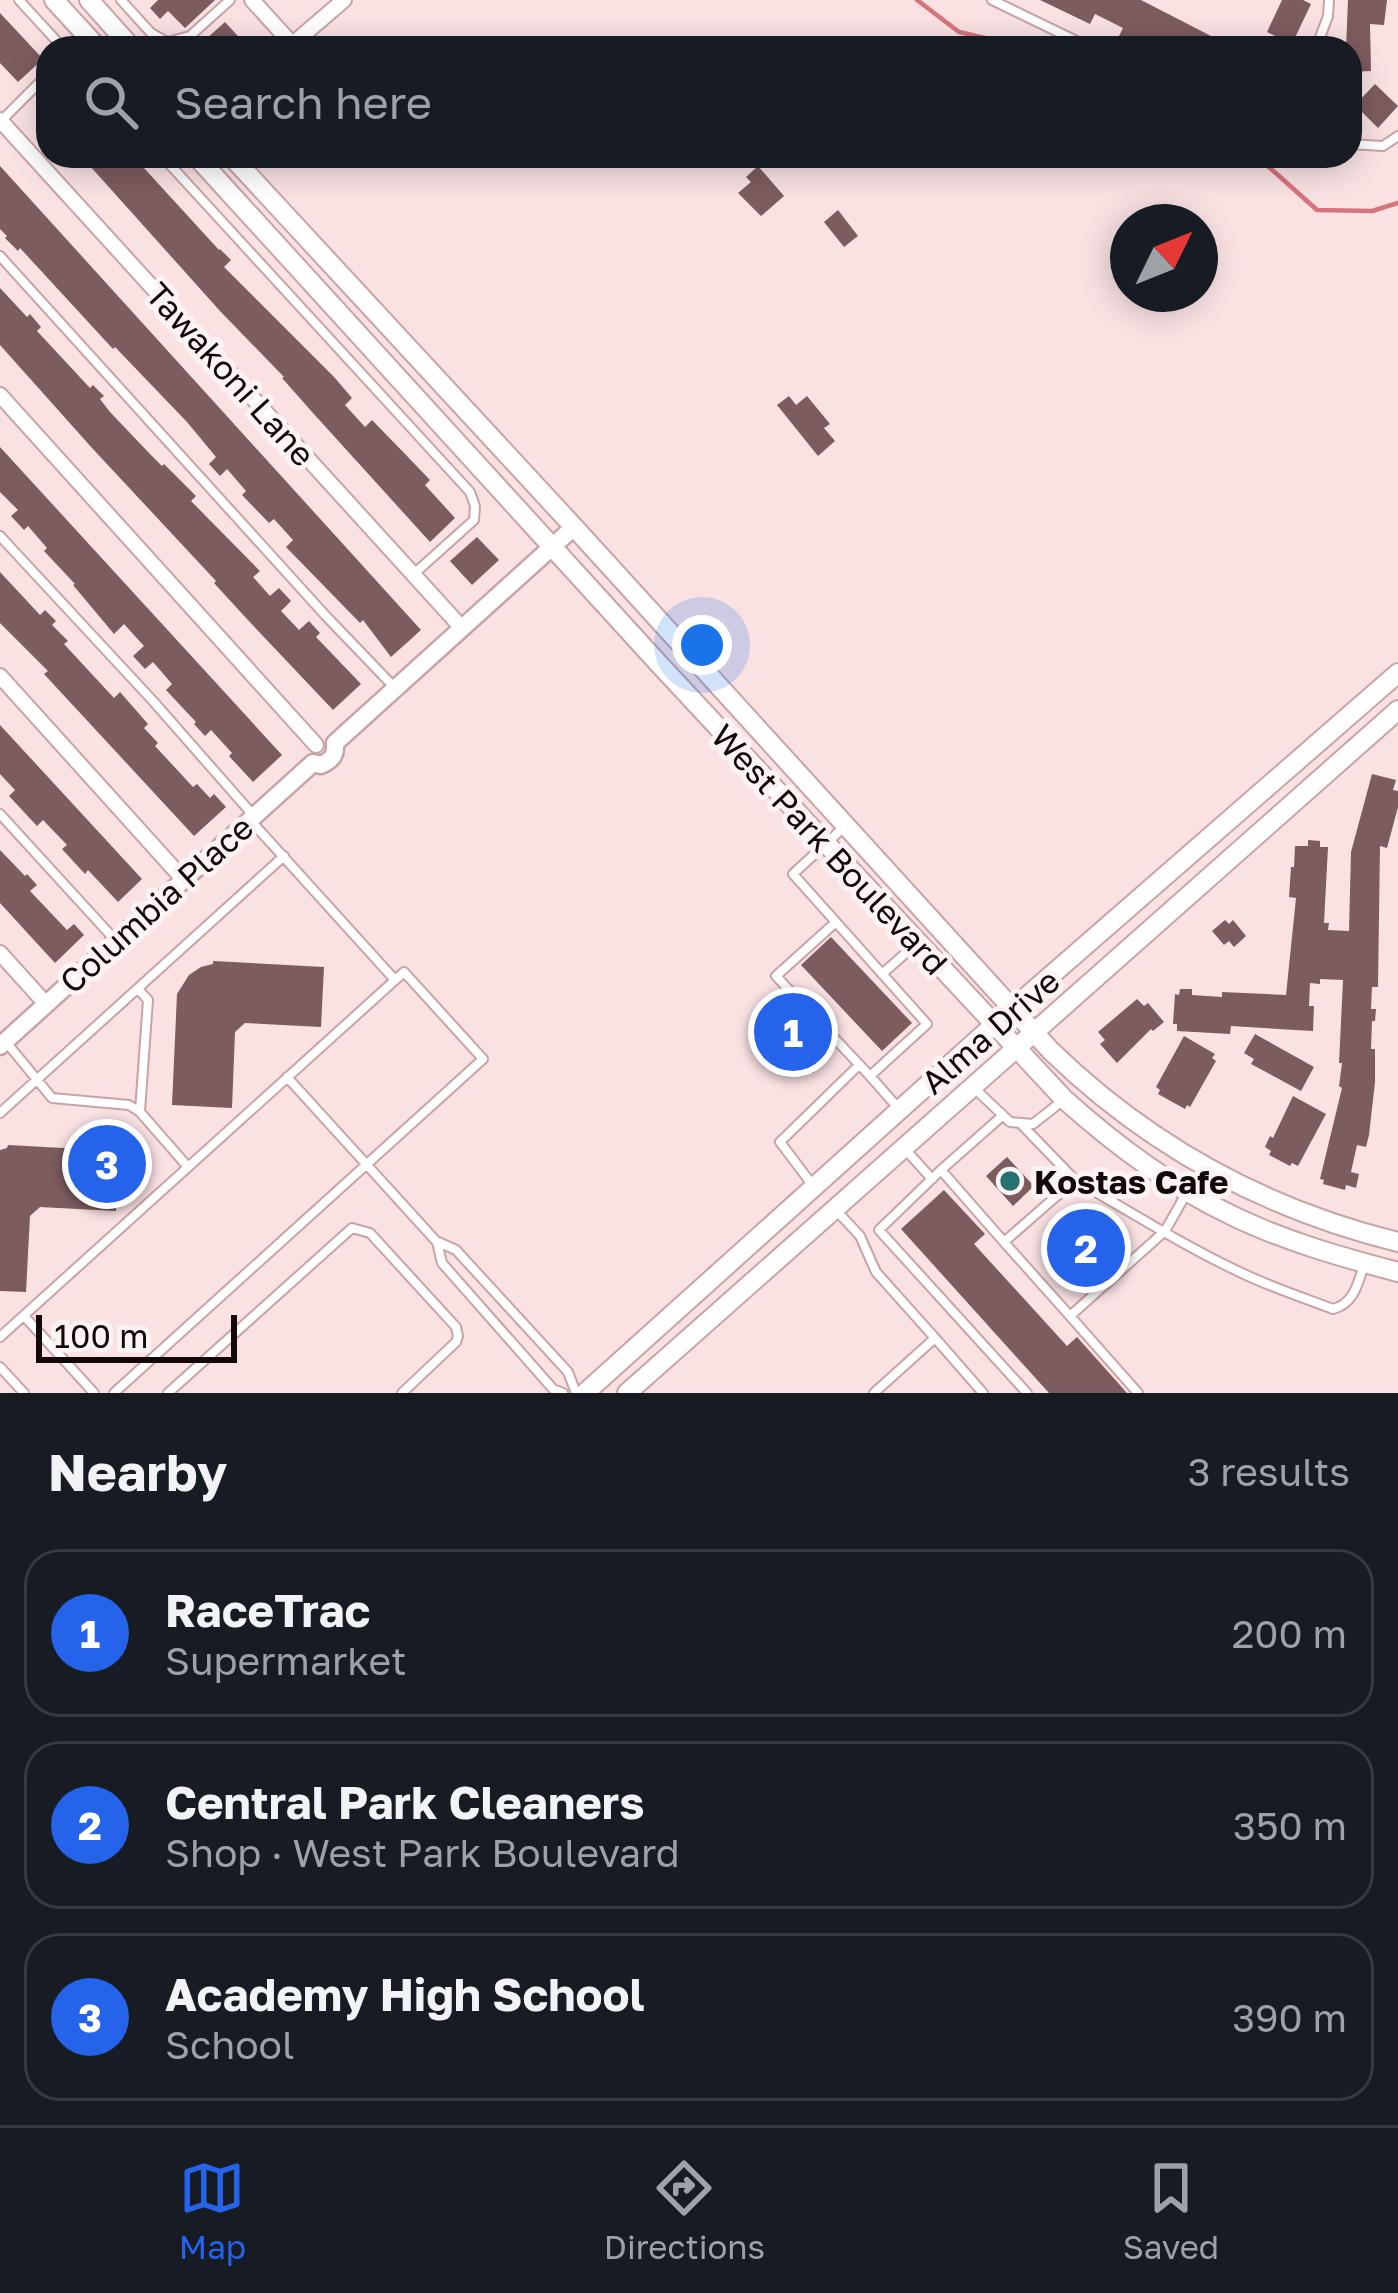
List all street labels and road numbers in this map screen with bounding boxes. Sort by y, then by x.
street label: Tawakoni Lane [139,274,323,474]
street label: West Park Boulevard [704,716,956,982]
street label: Columbia Place [52,807,260,1001]
street label: Alma Drive [913,961,1067,1101]

